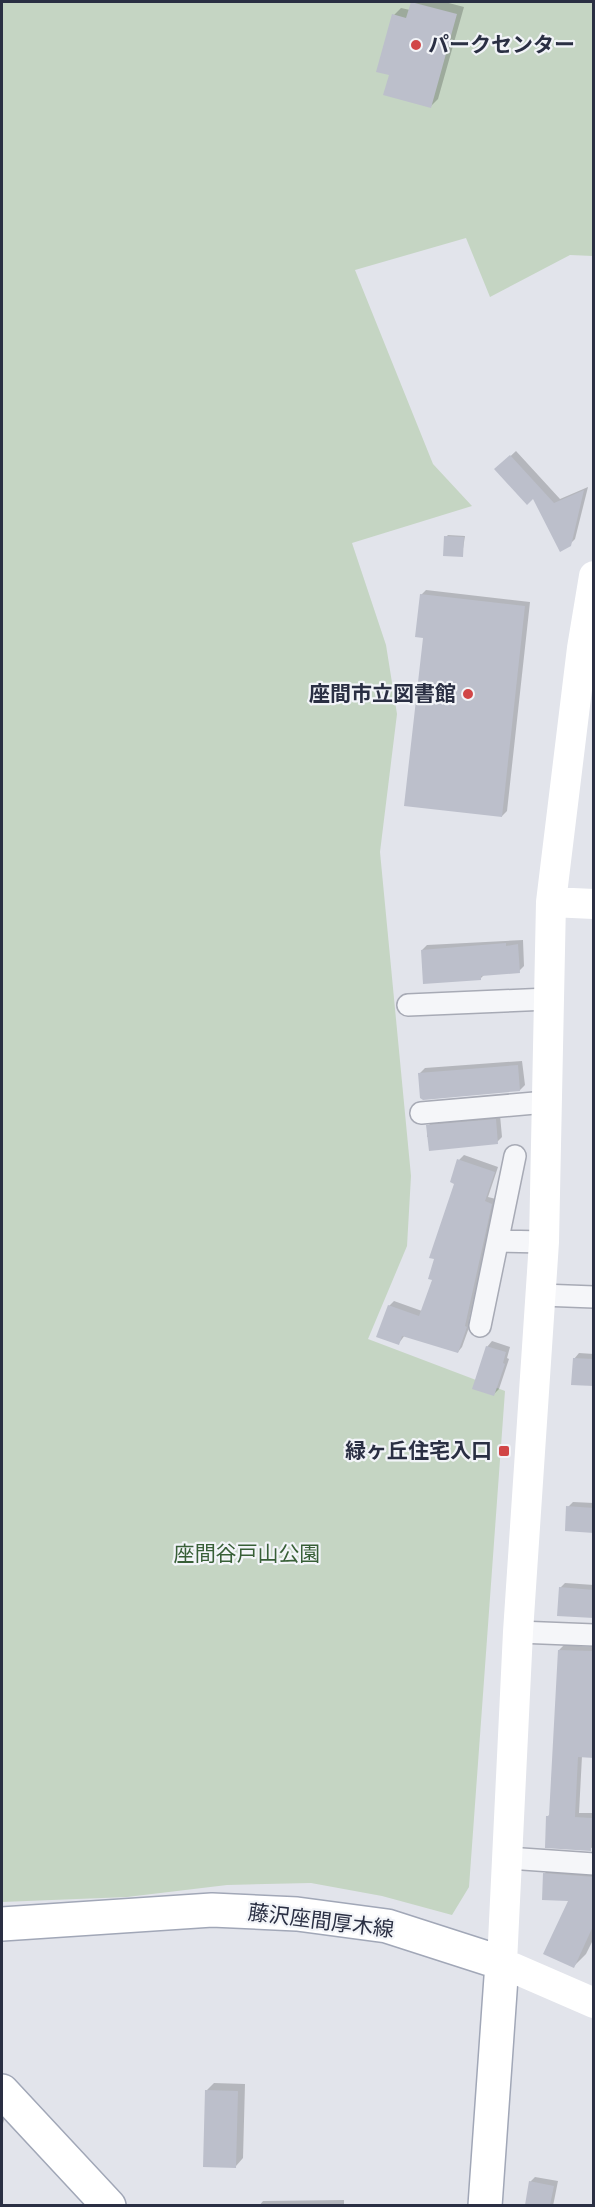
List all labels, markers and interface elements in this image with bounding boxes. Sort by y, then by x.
place label: パークセンター [428,31,575,58]
marker: パークセンター [409,38,423,52]
place label: 座間市立図書館 [309,680,456,707]
marker: 座間市立図書館 [461,687,475,701]
place label: 緑ヶ丘住宅入口 [345,1437,492,1464]
marker: 緑ヶ丘住宅入口 [497,1444,511,1458]
park label: 座間谷戸山公園 [174,1540,321,1567]
street label: 藤沢座間厚木線 [246,1898,396,1943]

